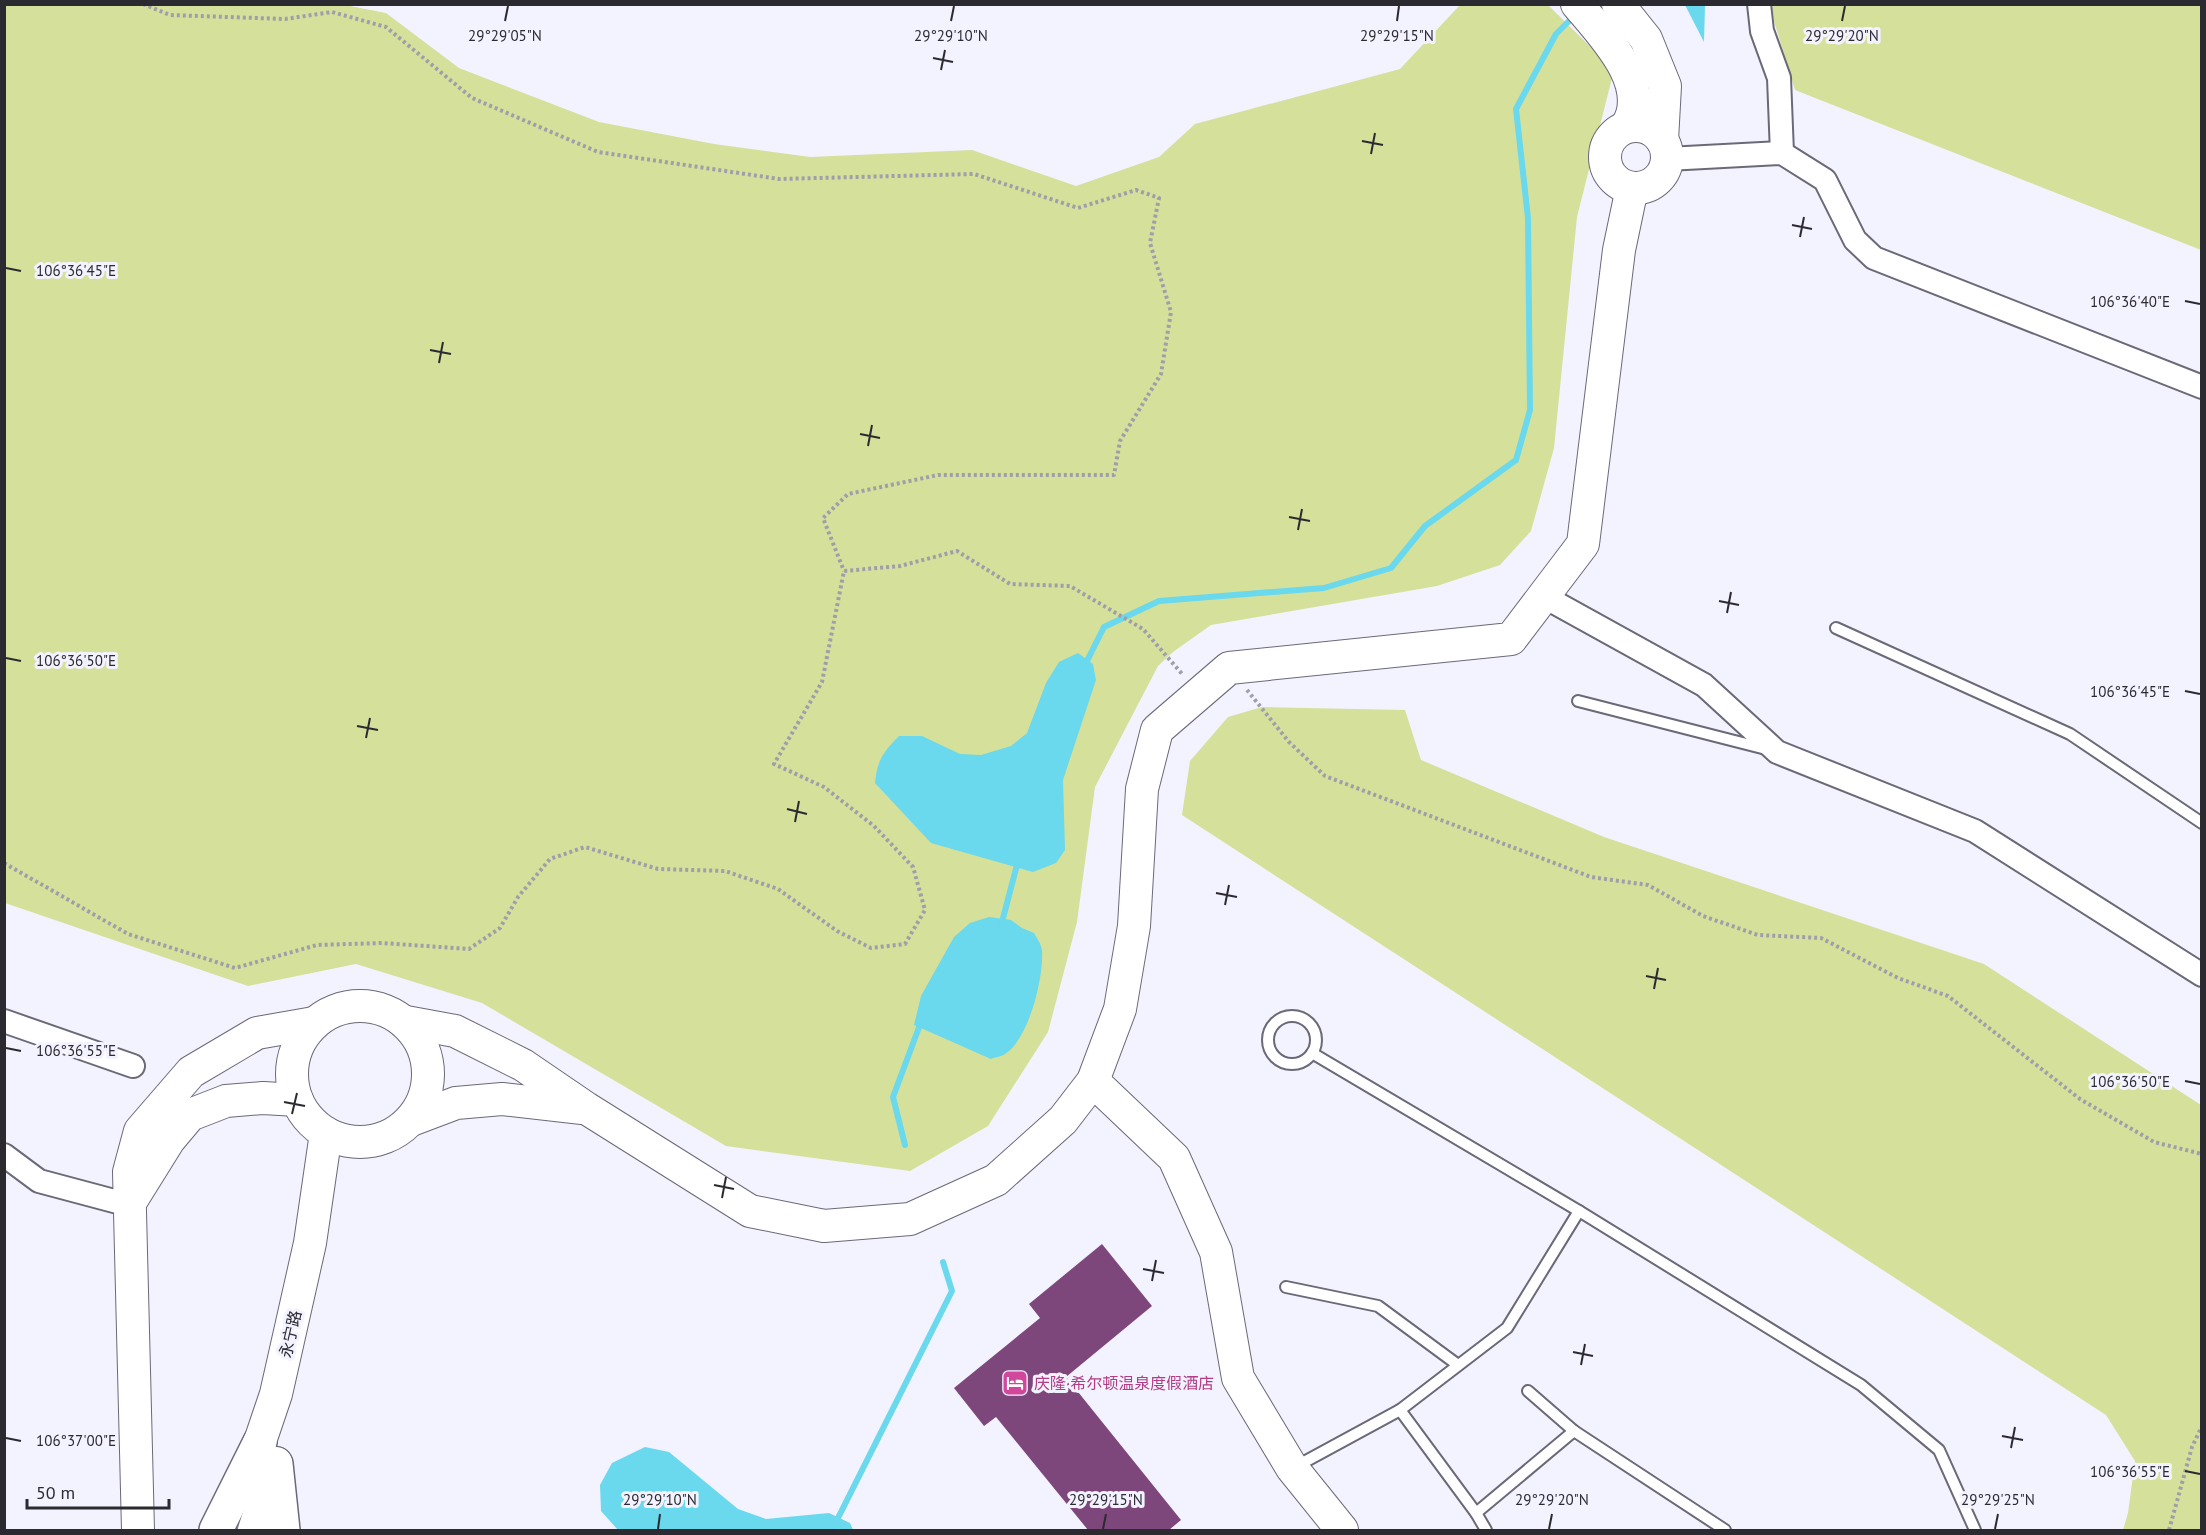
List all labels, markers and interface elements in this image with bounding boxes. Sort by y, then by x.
text: 29°29'05"N [468,26,542,45]
text: 29°29'10"N [914,26,988,45]
text: 29°29'15"N [1360,26,1434,45]
text: 29°29'20"N [1805,26,1879,45]
text: 106°36'45"E [36,261,116,280]
text: 106°36'40"E [2090,292,2170,311]
text: 106°36'50"E [36,651,116,670]
text: 106°36'45"E [2090,682,2170,701]
text: 106°36'55"E [36,1041,116,1060]
text: 106°36'50"E [2090,1072,2170,1091]
street label: 永宁路 [275,1308,305,1360]
hotel icon: 庆隆·希尔顿温泉度假酒店 [1000,1368,1030,1398]
place label: 庆隆·希尔顿温泉度假酒店 [1034,1373,1214,1393]
text: 106°37'00"E [36,1431,116,1450]
text: 106°36'55"E [2090,1462,2170,1481]
scale bar [27,1472,170,1510]
text: 50 m [36,1481,75,1504]
text: 29°29'10"N [623,1490,697,1509]
text: 29°29'15"N [1069,1490,1143,1509]
text: 29°29'20"N [1515,1490,1589,1509]
text: 29°29'25"N [1961,1490,2035,1509]

